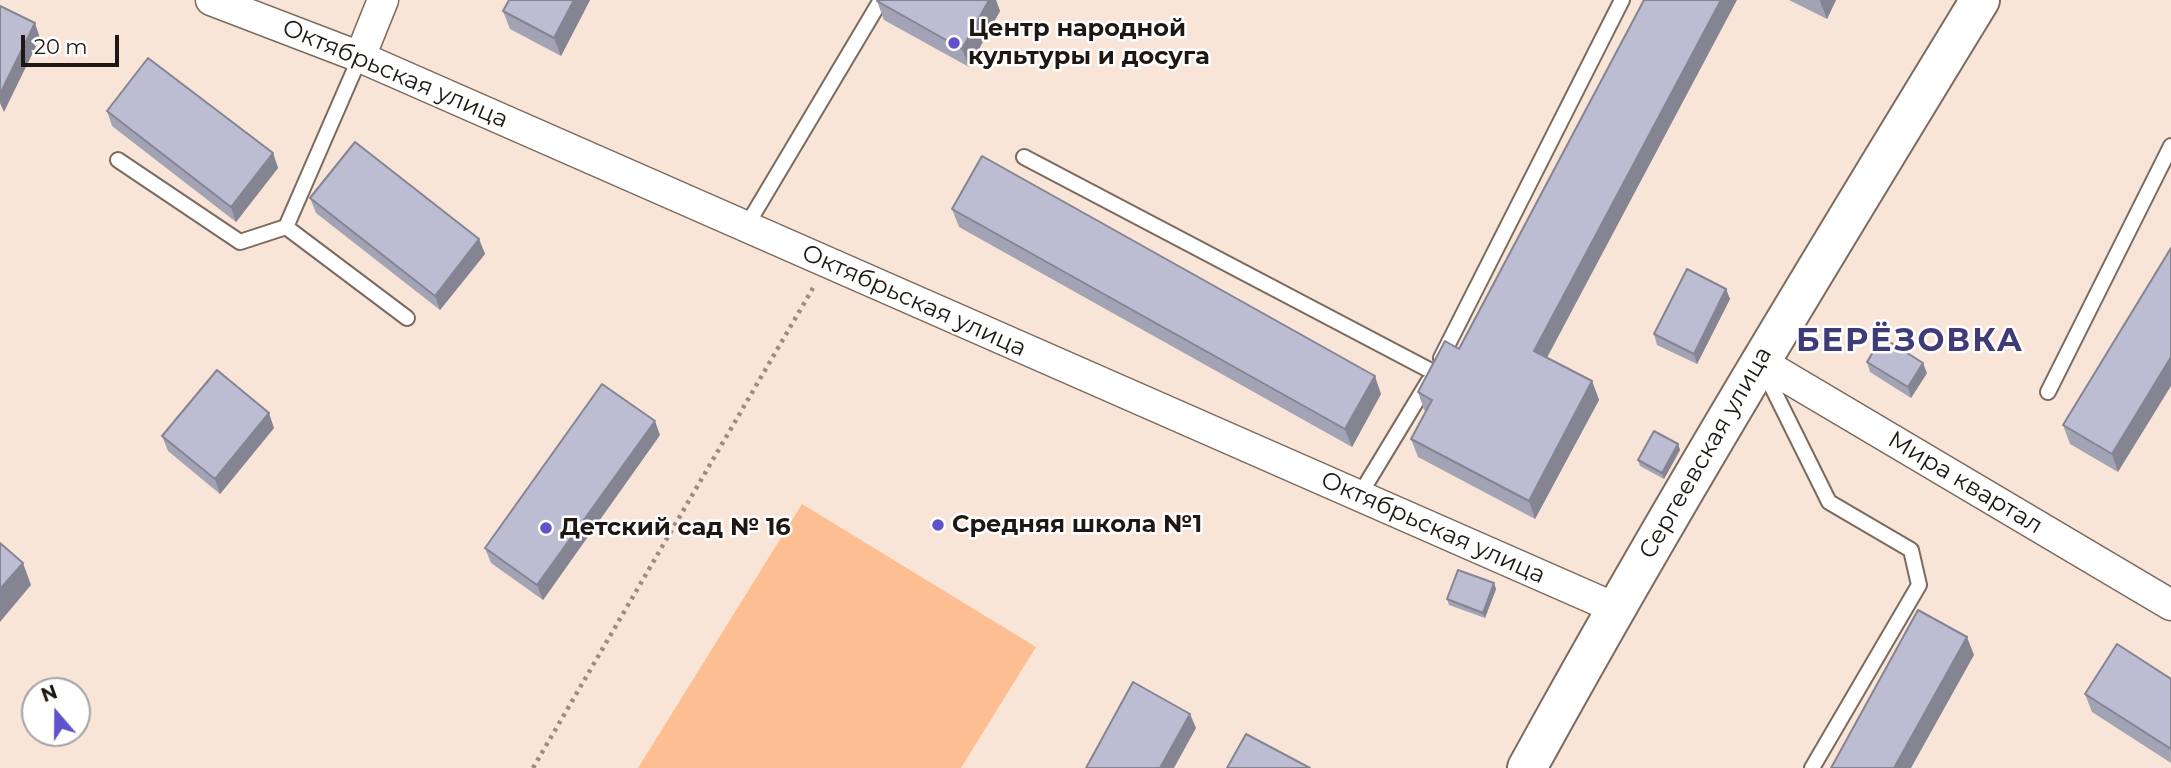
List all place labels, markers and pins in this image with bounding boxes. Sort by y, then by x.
place label: Центр народной культуры и досуга [968,15,1210,71]
marker: Центр народной культуры и досуга [946,35,962,51]
place label: Средняя школа №1 [952,511,1202,539]
place label: Детский сад № 16 [560,514,791,542]
marker: Средняя школа №1 [930,517,946,533]
marker: Детский сад № 16 [538,520,554,536]

